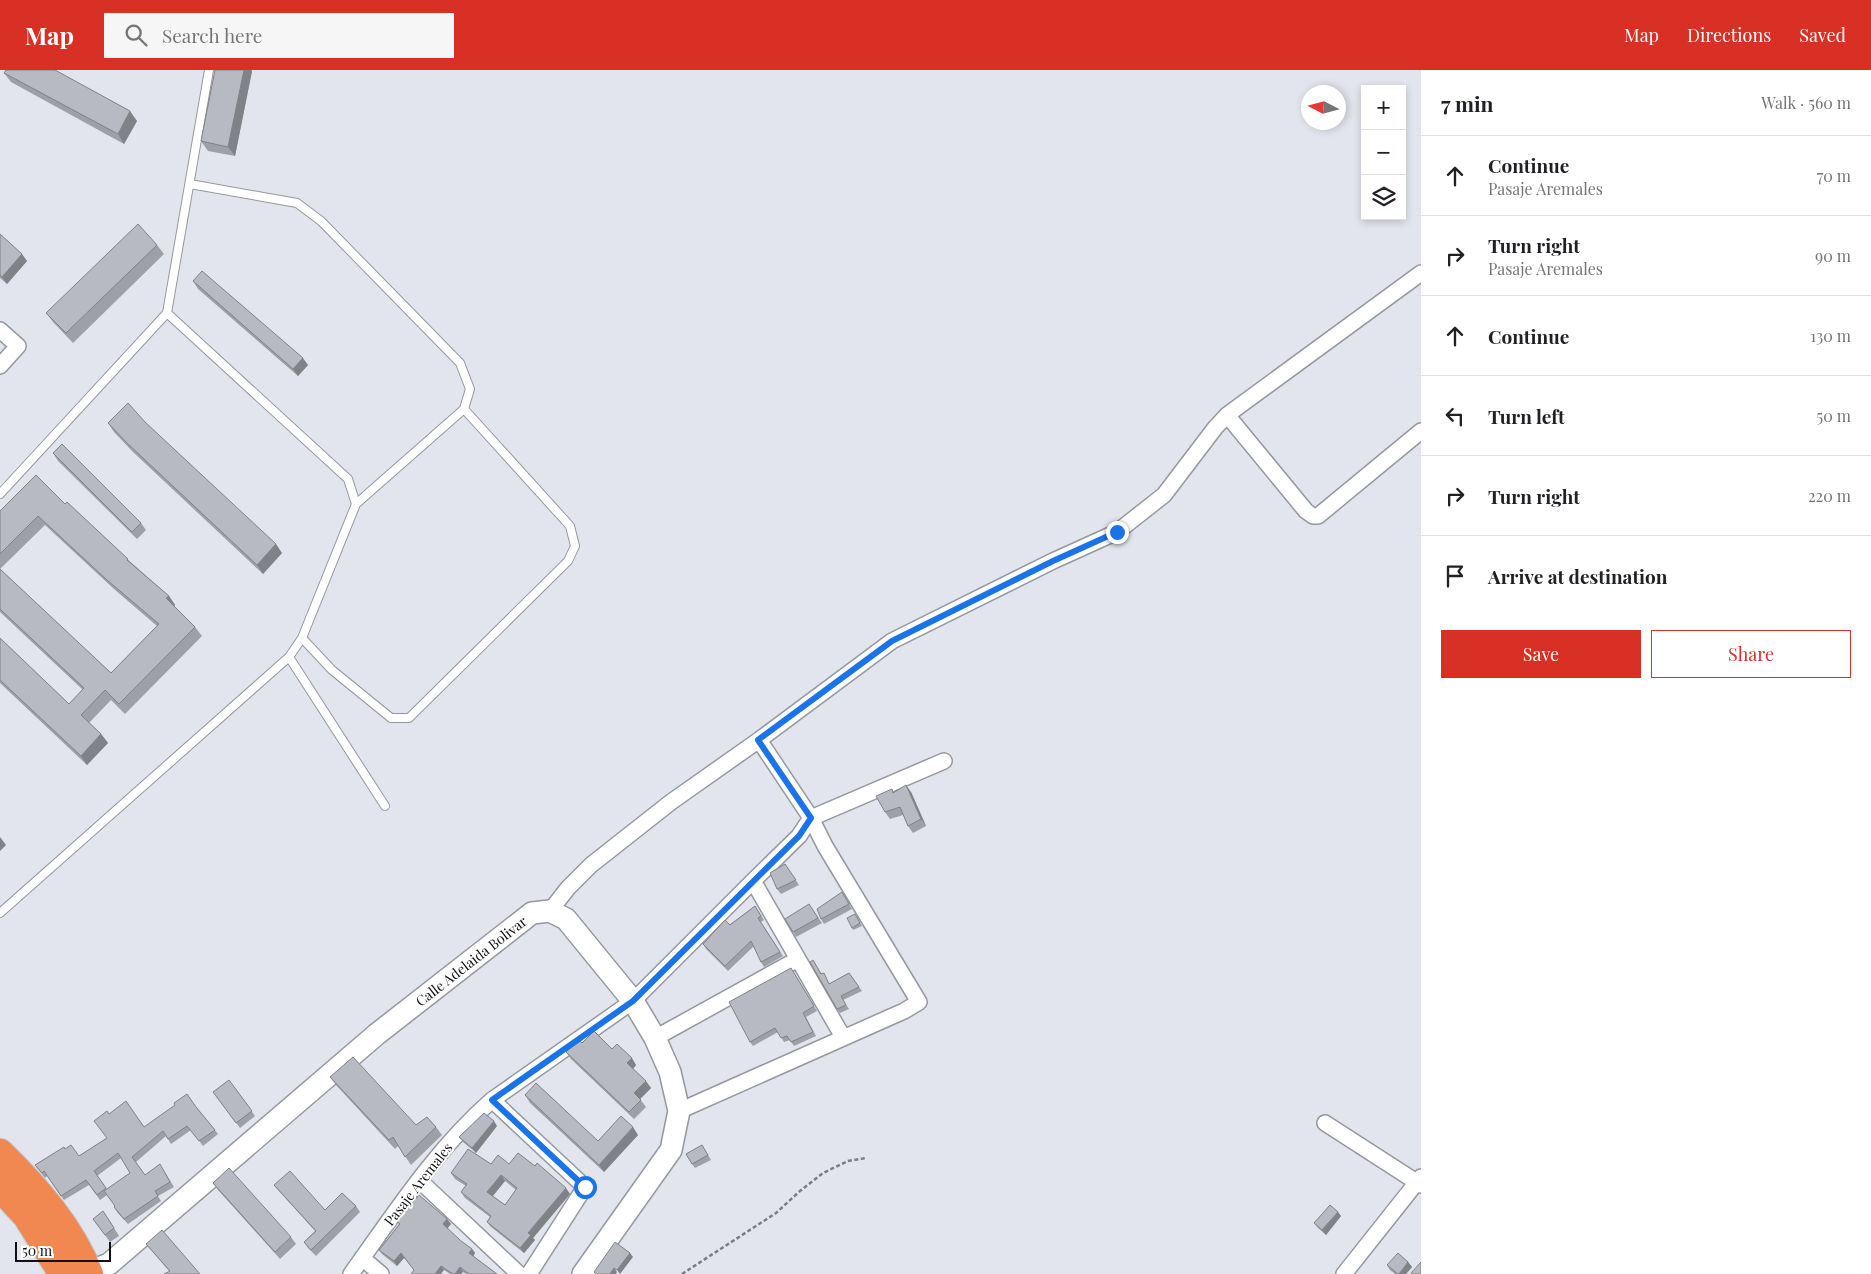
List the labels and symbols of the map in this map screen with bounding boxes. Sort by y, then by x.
north arrow [1301,85,1346,130]
route end [1106,521,1129,544]
street label: Calle Adelaida Bolivar [411,911,531,1010]
street label: Pasaje Aremales [380,1139,456,1229]
route start [574,1176,597,1199]
scale bar [15,1239,111,1262]

